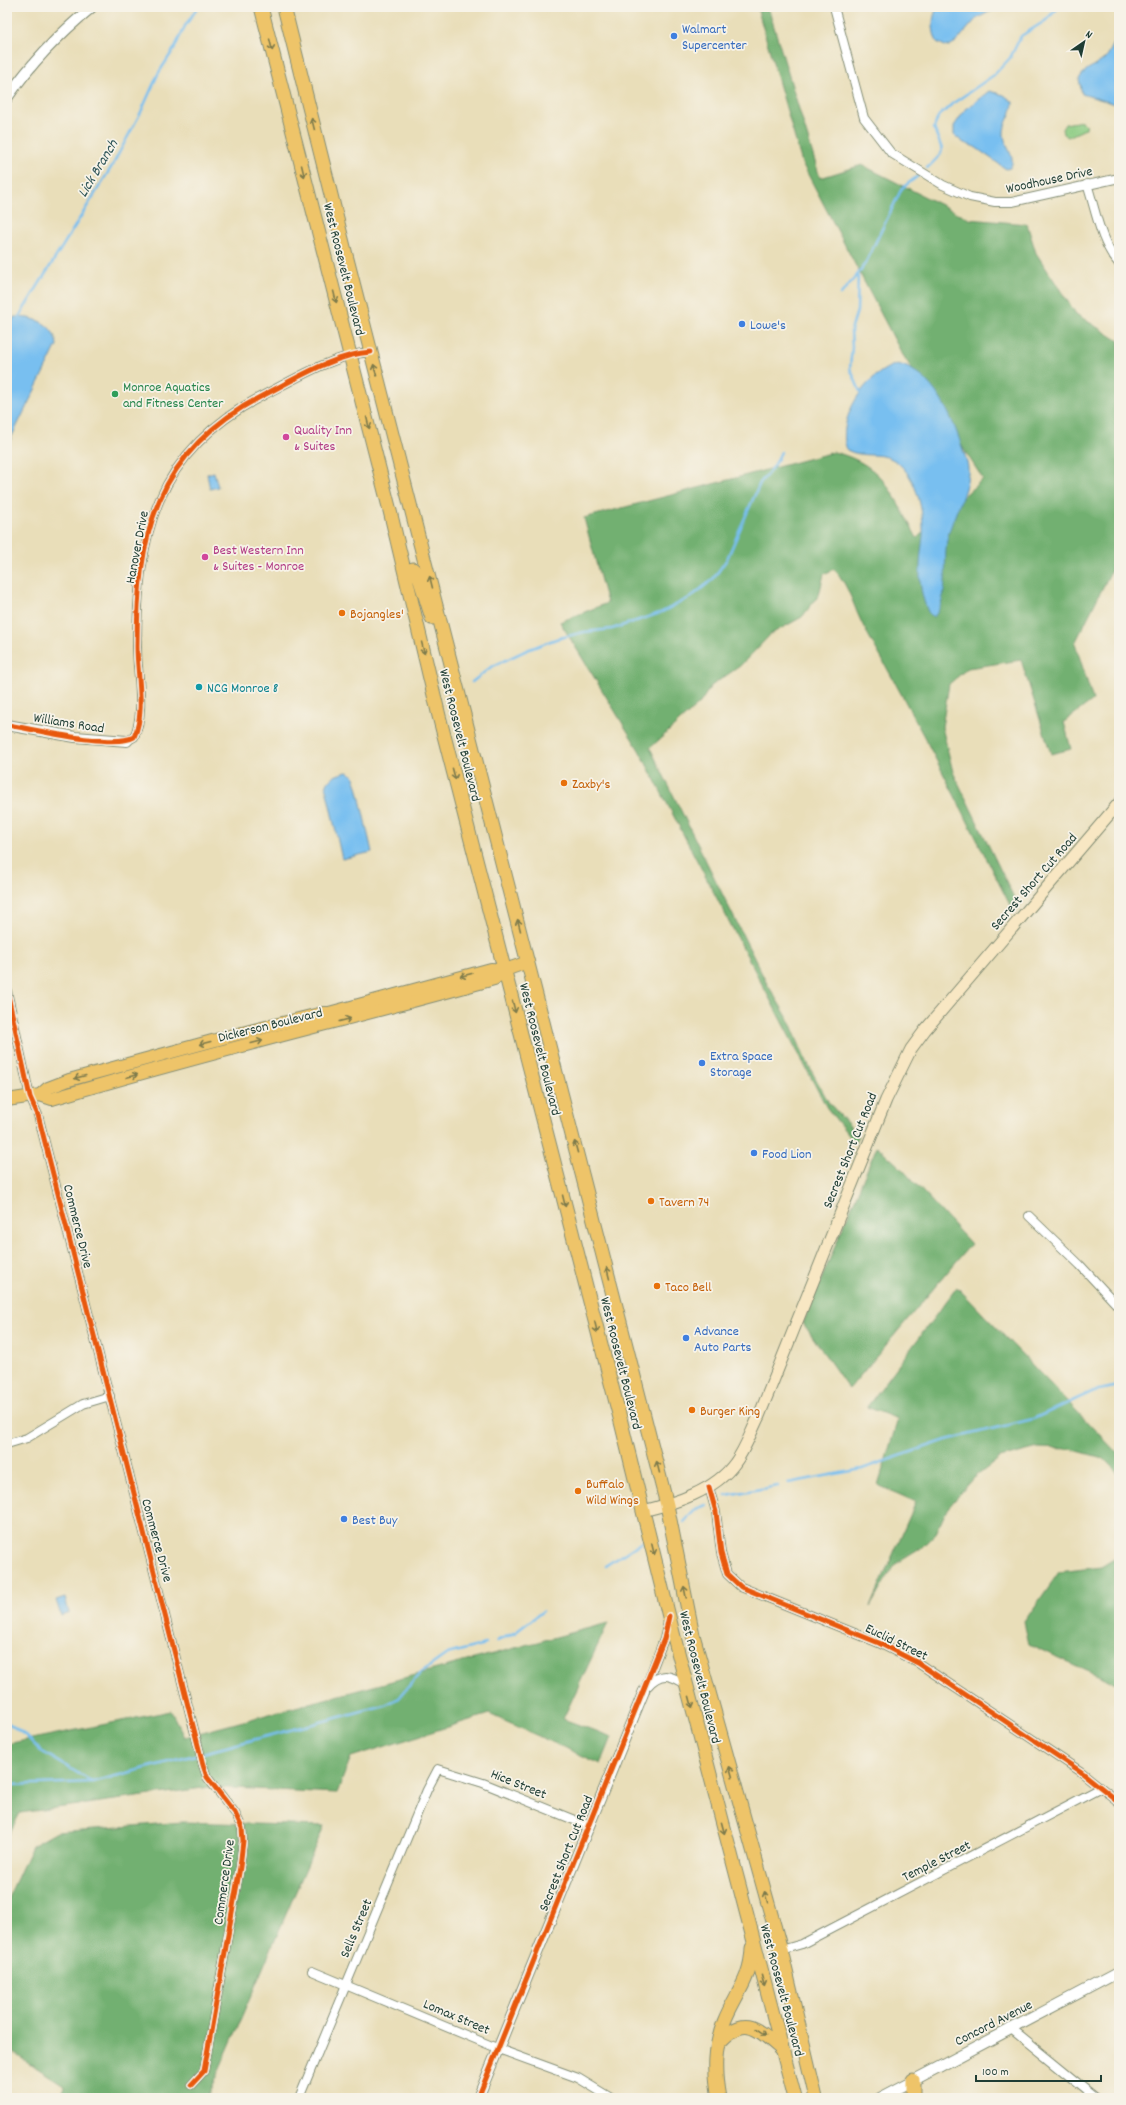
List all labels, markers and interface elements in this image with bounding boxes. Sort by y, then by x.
place label: Walmart Supercenter [682,20,748,56]
north arrow [1064,22,1104,62]
text: N [1082,27,1096,44]
marker: Walmart Supercenter [669,31,679,41]
one-way arrow [267,38,275,51]
one-way arrow [308,118,316,131]
water label: Lick Branch [73,135,125,202]
street label: Woodhouse Drive [1004,162,1095,200]
one-way arrow [300,164,307,177]
street label: West Roosevelt Boulevard [317,201,369,338]
one-way arrow [332,290,340,303]
place label: Lowe's [750,316,786,336]
marker: Lowe's [737,319,747,329]
one-way arrow [371,364,379,377]
place label: Monroe Aquatics and Fitness Center [123,378,224,414]
marker: Monroe Aquatics and Fitness Center [110,389,120,399]
one-way arrow [364,416,372,429]
place label: Quality Inn & Suites [294,421,352,457]
marker: Quality Inn & Suites [281,432,291,442]
street label: Hanover Drive [121,509,155,586]
place label: Best Western Inn & Suites - Monroe [213,541,304,577]
marker: Best Western Inn & Suites - Monroe [200,552,210,562]
one-way arrow [427,575,434,588]
place label: Bojangles' [350,605,404,625]
marker: Bojangles' [337,608,347,618]
one-way arrow [419,641,427,654]
street label: West Roosevelt Boulevard [433,667,485,804]
place label: NCG Monroe 8 [207,679,279,699]
marker: NCG Monroe 8 [194,682,204,692]
street label: Williams Road [32,709,105,739]
one-way arrow [451,767,459,780]
place label: Zaxby's [572,775,610,795]
marker: Zaxby's [559,778,569,788]
street label: Secrest Short Cut Road [986,829,1083,935]
one-way arrow [514,918,522,931]
one-way arrow [460,972,473,980]
street label: West Roosevelt Boulevard [513,981,565,1118]
one-way arrow [511,1001,518,1014]
street label: Dickerson Boulevard [216,1003,325,1049]
one-way arrow [339,1016,352,1023]
one-way arrow [250,1038,263,1046]
one-way arrow [199,1040,212,1047]
place label: Extra Space Storage [710,1047,773,1083]
marker: Extra Space Storage [697,1058,707,1068]
one-way arrow [125,1072,138,1079]
one-way arrow [74,1074,87,1081]
street label: Secrest Short Cut Road [818,1090,883,1212]
one-way arrow [572,1141,579,1154]
place label: Food Lion [762,1145,811,1165]
marker: Food Lion [749,1148,759,1158]
street label: Commerce Drive [57,1182,97,1270]
place label: Tavern 74 [659,1193,709,1213]
one-way arrow [561,1194,568,1207]
marker: Tavern 74 [646,1196,656,1206]
one-way arrow [604,1267,611,1280]
place label: Taco Bell [665,1278,712,1298]
marker: Taco Bell [652,1281,662,1291]
street label: West Roosevelt Boulevard [594,1295,646,1432]
one-way arrow [593,1320,601,1333]
place label: Advance Auto Parts [694,1322,752,1358]
marker: Advance Auto Parts [681,1333,691,1343]
place label: Burger King [700,1402,760,1422]
marker: Burger King [687,1405,697,1415]
one-way arrow [654,1461,661,1474]
place label: Buffalo Wild Wings [586,1475,639,1511]
marker: Buffalo Wild Wings [573,1486,583,1496]
street label: Commerce Drive [135,1497,177,1585]
place label: Best Buy [352,1511,398,1531]
marker: Best Buy [339,1514,349,1524]
one-way arrow [650,1542,657,1555]
one-way arrow [680,1586,688,1599]
street label: West Roosevelt Boulevard [673,1609,725,1746]
street label: Euclid Street [861,1619,931,1667]
one-way arrow [687,1695,695,1708]
street label: Hice Street [487,1765,549,1805]
one-way arrow [727,1766,734,1779]
street label: Secrest Short Cut Road [534,1793,599,1915]
one-way arrow [720,1821,728,1834]
street label: Temple Street [899,1836,975,1888]
street label: Commerce Drive [209,1838,241,1926]
one-way arrow [762,1891,769,1904]
street label: Sells Street [335,1896,378,1961]
street label: West Roosevelt Boulevard [754,1922,808,2059]
one-way arrow [760,1974,767,1987]
street label: Lomax Street [420,1995,493,2041]
street label: Concord Avenue [952,1996,1036,2052]
one-way arrow [755,2028,766,2036]
scale bar [976,2057,1101,2083]
text: 100 m [982,2064,1009,2081]

